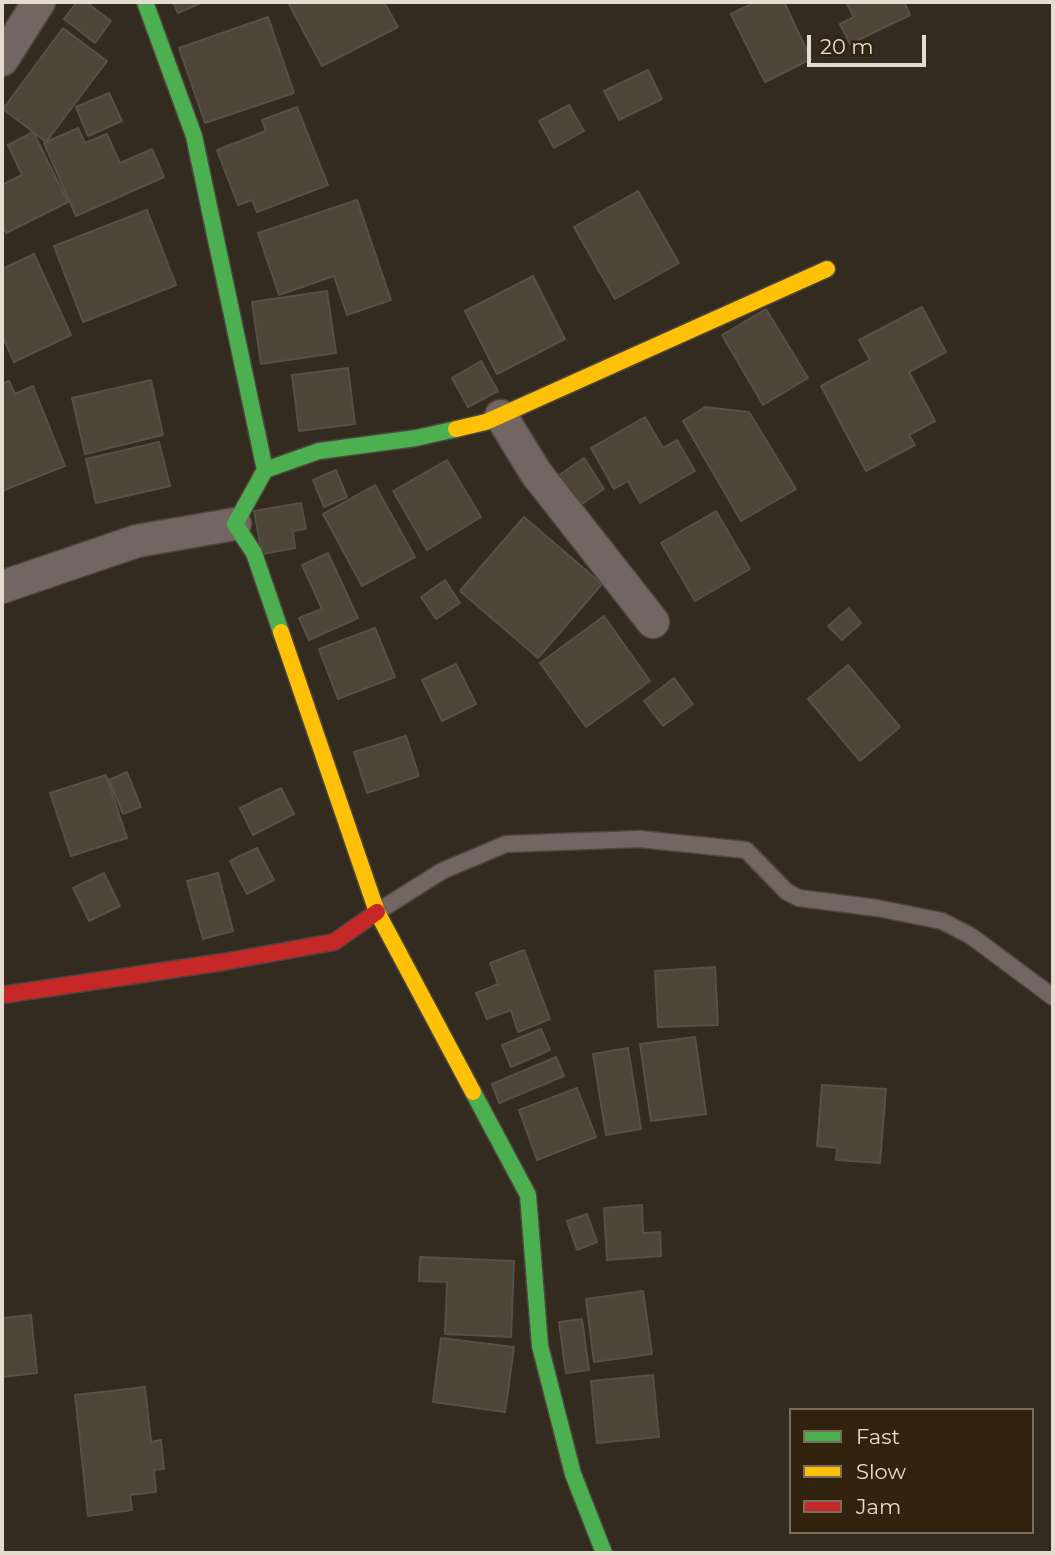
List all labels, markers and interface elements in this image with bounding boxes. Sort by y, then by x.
scale bar [810,21,929,65]
text: 20 m [820,34,874,59]
legend [789,1408,1034,1534]
text: Fast [856,1424,900,1449]
text: Slow [856,1459,906,1484]
text: Jam [856,1494,901,1519]

